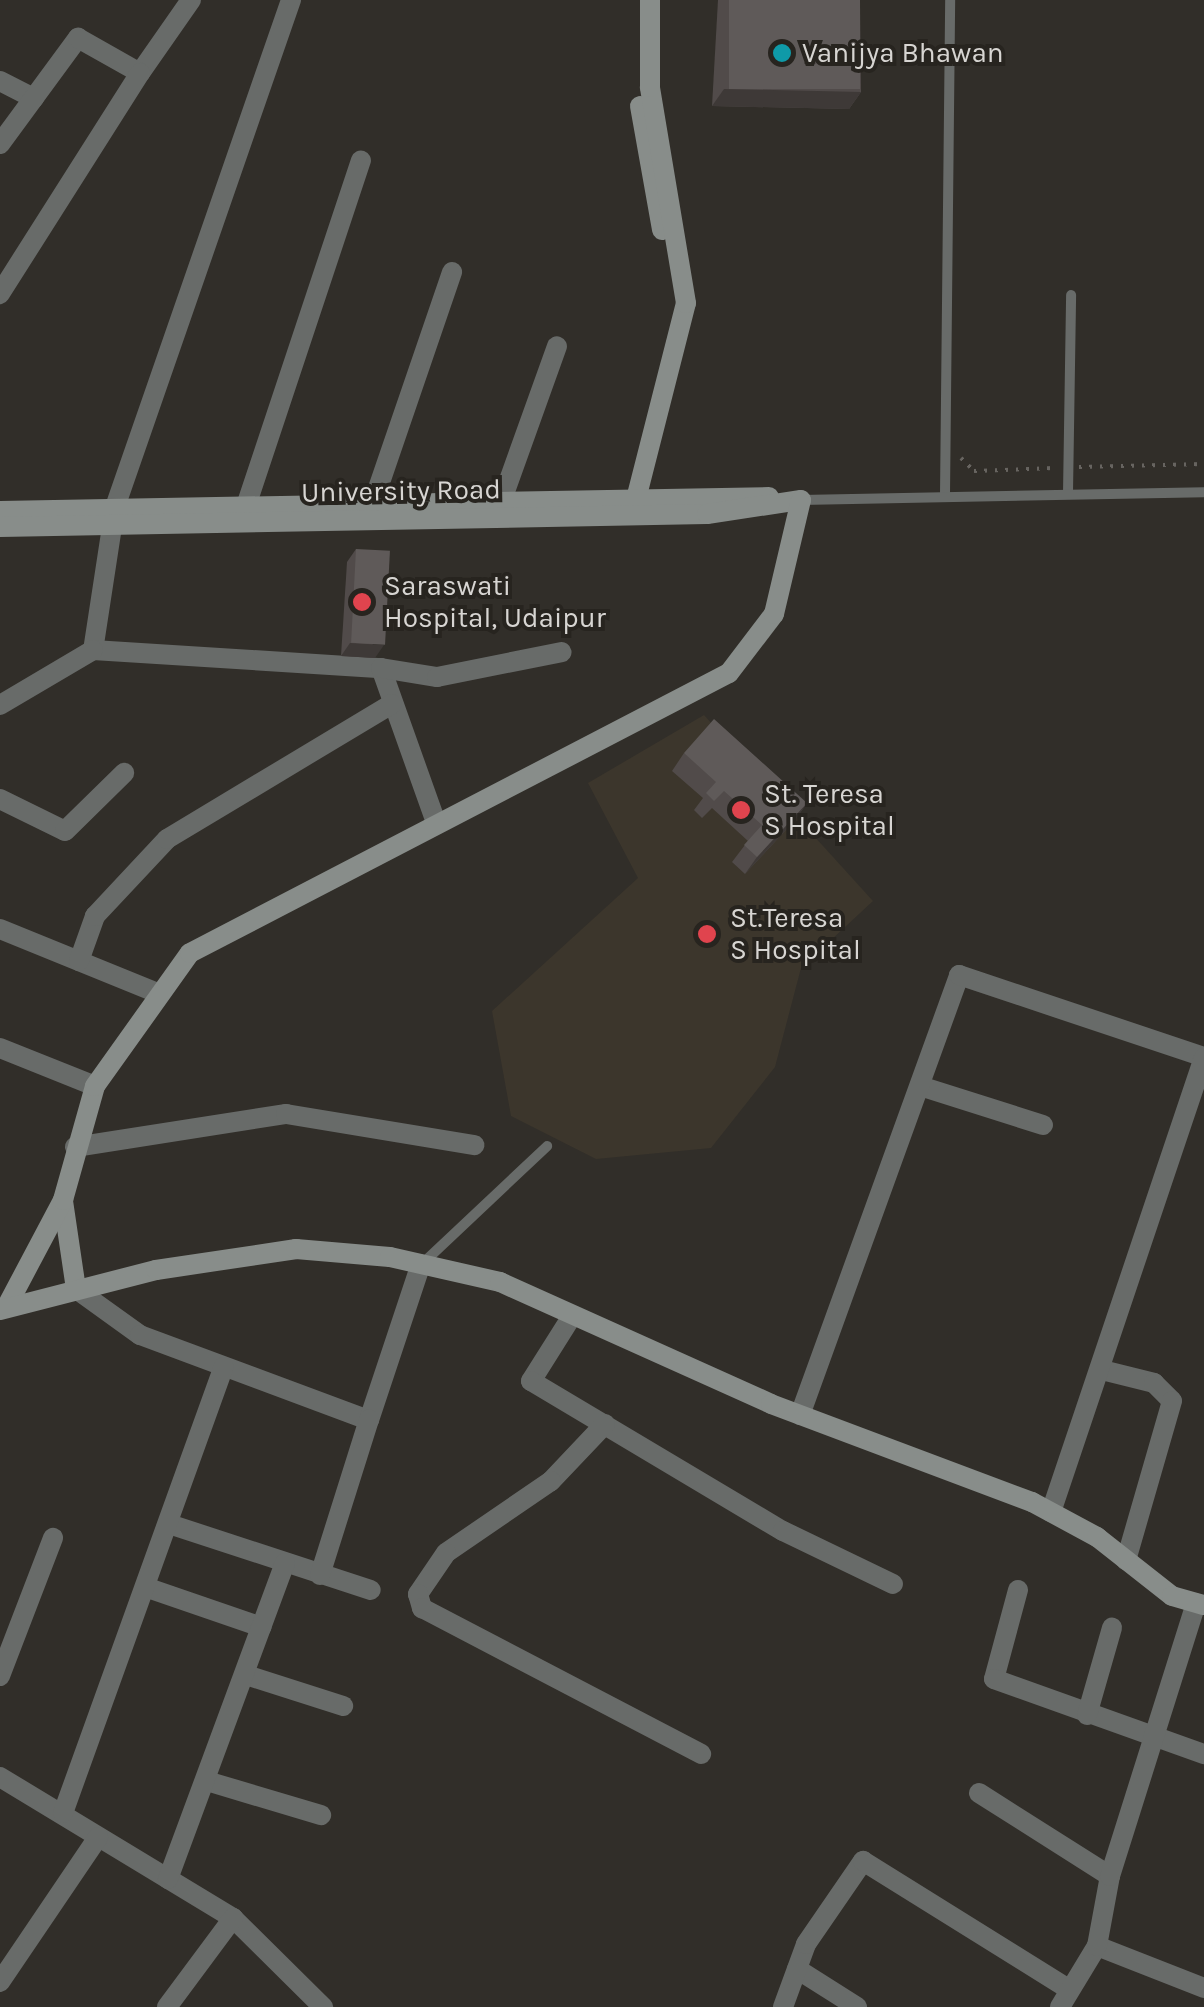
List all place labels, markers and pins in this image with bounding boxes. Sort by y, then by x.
place label: Vanijya Bhawan [802,36,1004,70]
marker: Vanijya Bhawan [771,42,793,64]
place label: Saraswati Hospital, Udaipur [384,569,606,635]
marker: Saraswati Hospital, Udaipur [349,589,375,615]
place label: St. Teresa S Hospital [764,777,895,843]
marker: St. Teresa S Hospital [728,797,754,823]
place label: St.Teresa S Hospital [730,901,861,967]
marker: St.Teresa S Hospital [694,921,720,947]

